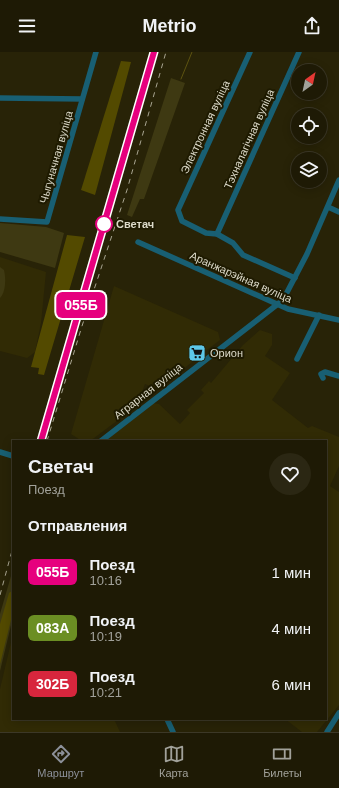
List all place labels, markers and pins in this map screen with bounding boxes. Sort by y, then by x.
marker: Светач [95,215,113,233]
place label: Светач [116,218,154,230]
supermarket icon: Орион [187,343,207,363]
place label: Орион [210,347,243,359]

